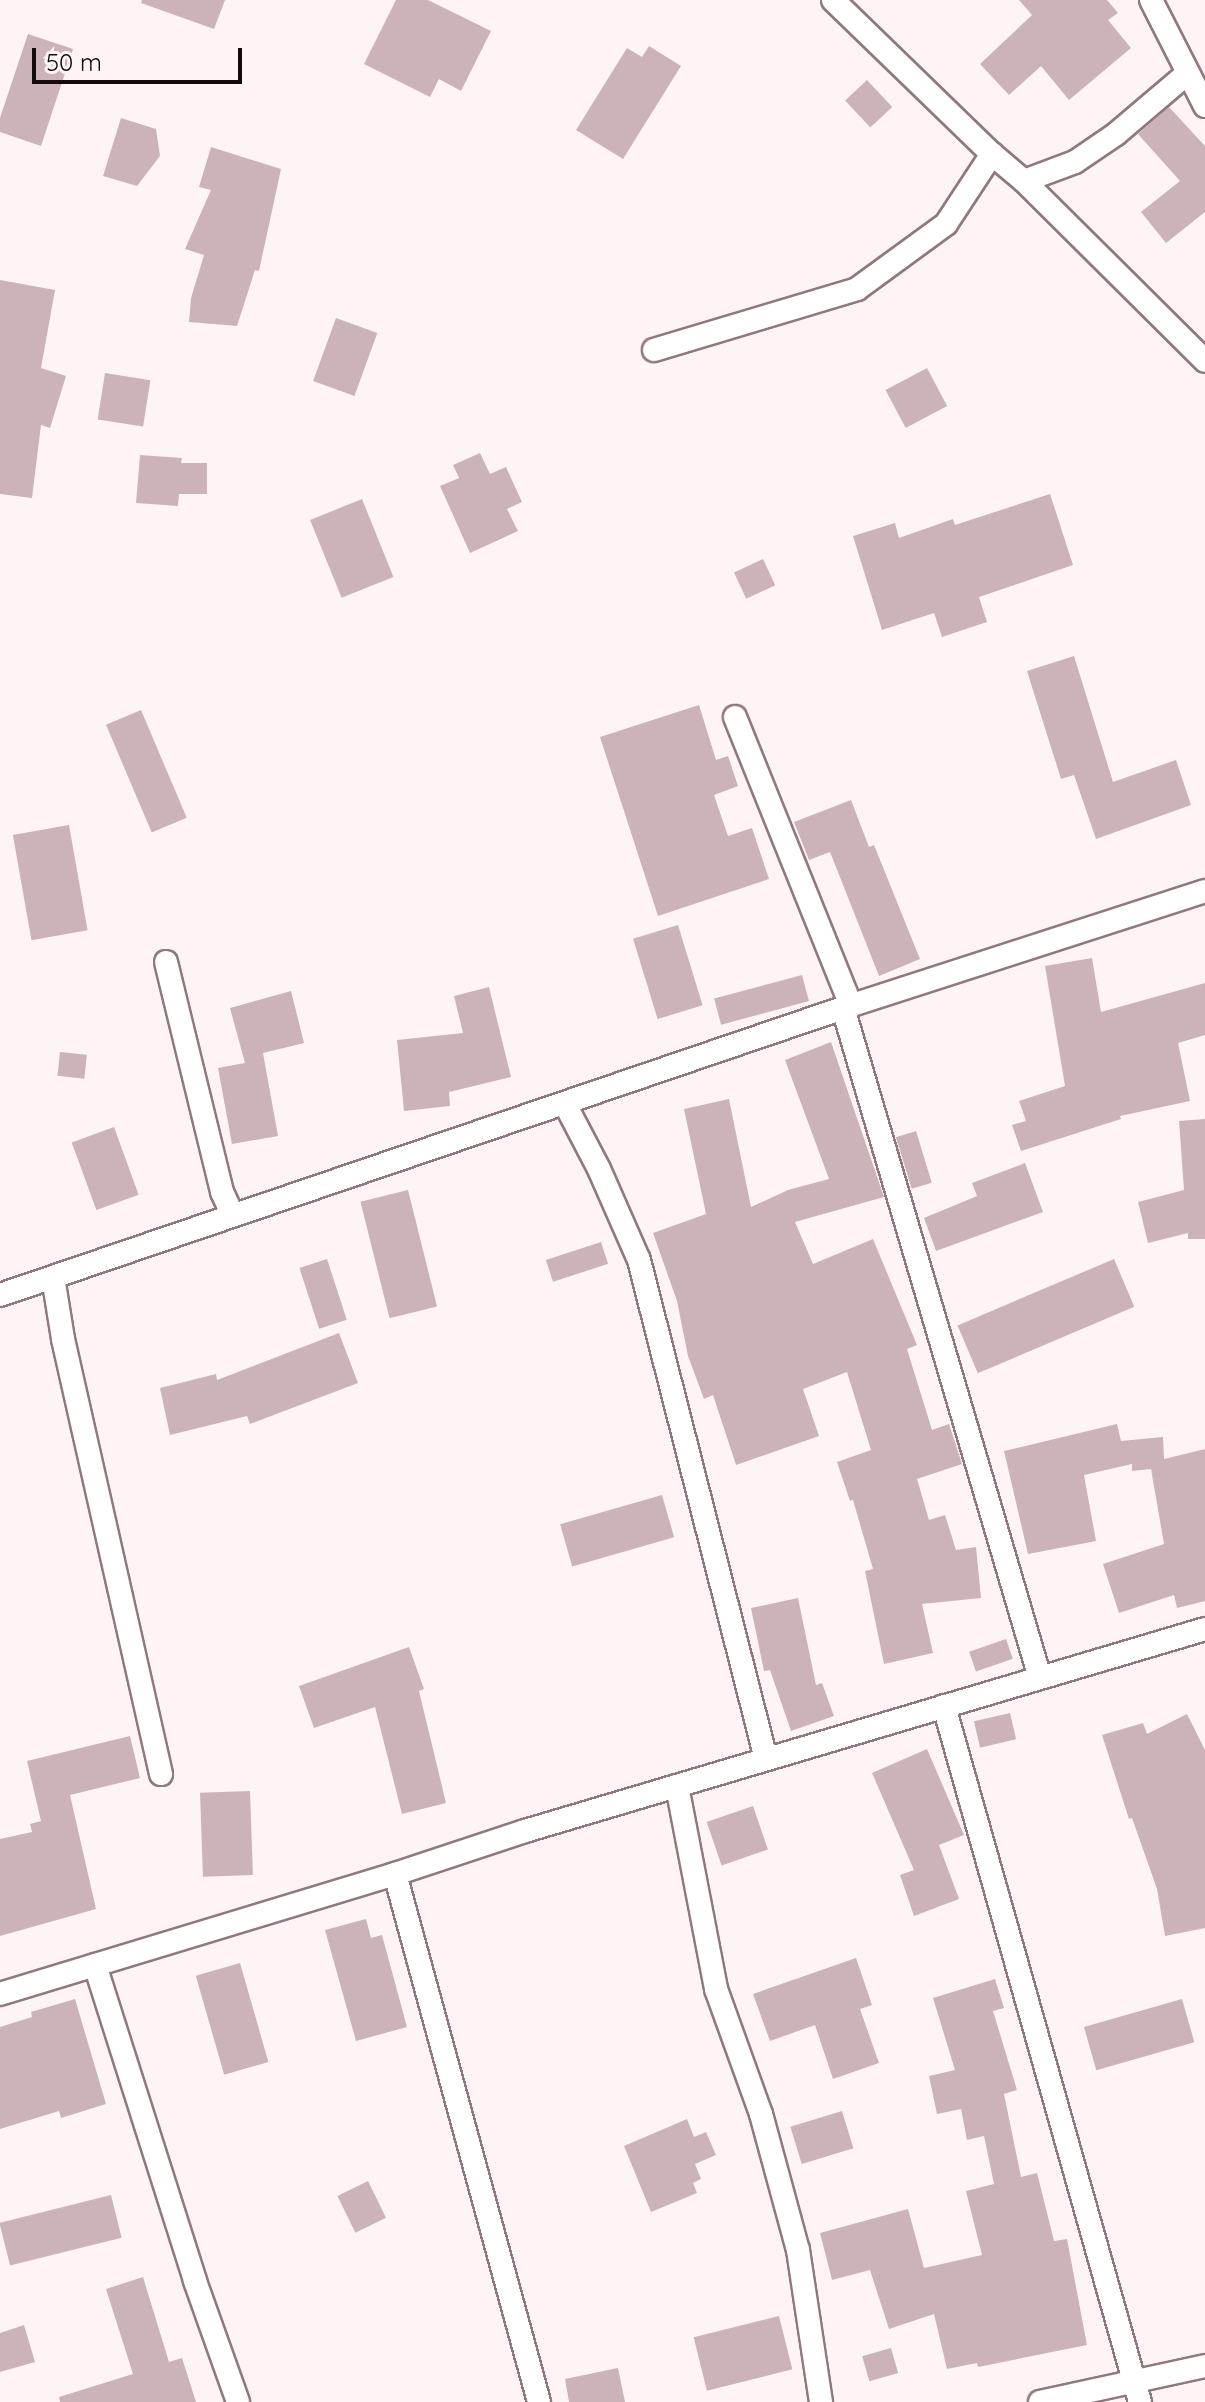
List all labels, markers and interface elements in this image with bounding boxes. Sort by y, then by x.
scale bar [36,32,246,82]
text: 50 m [46,47,102,77]

